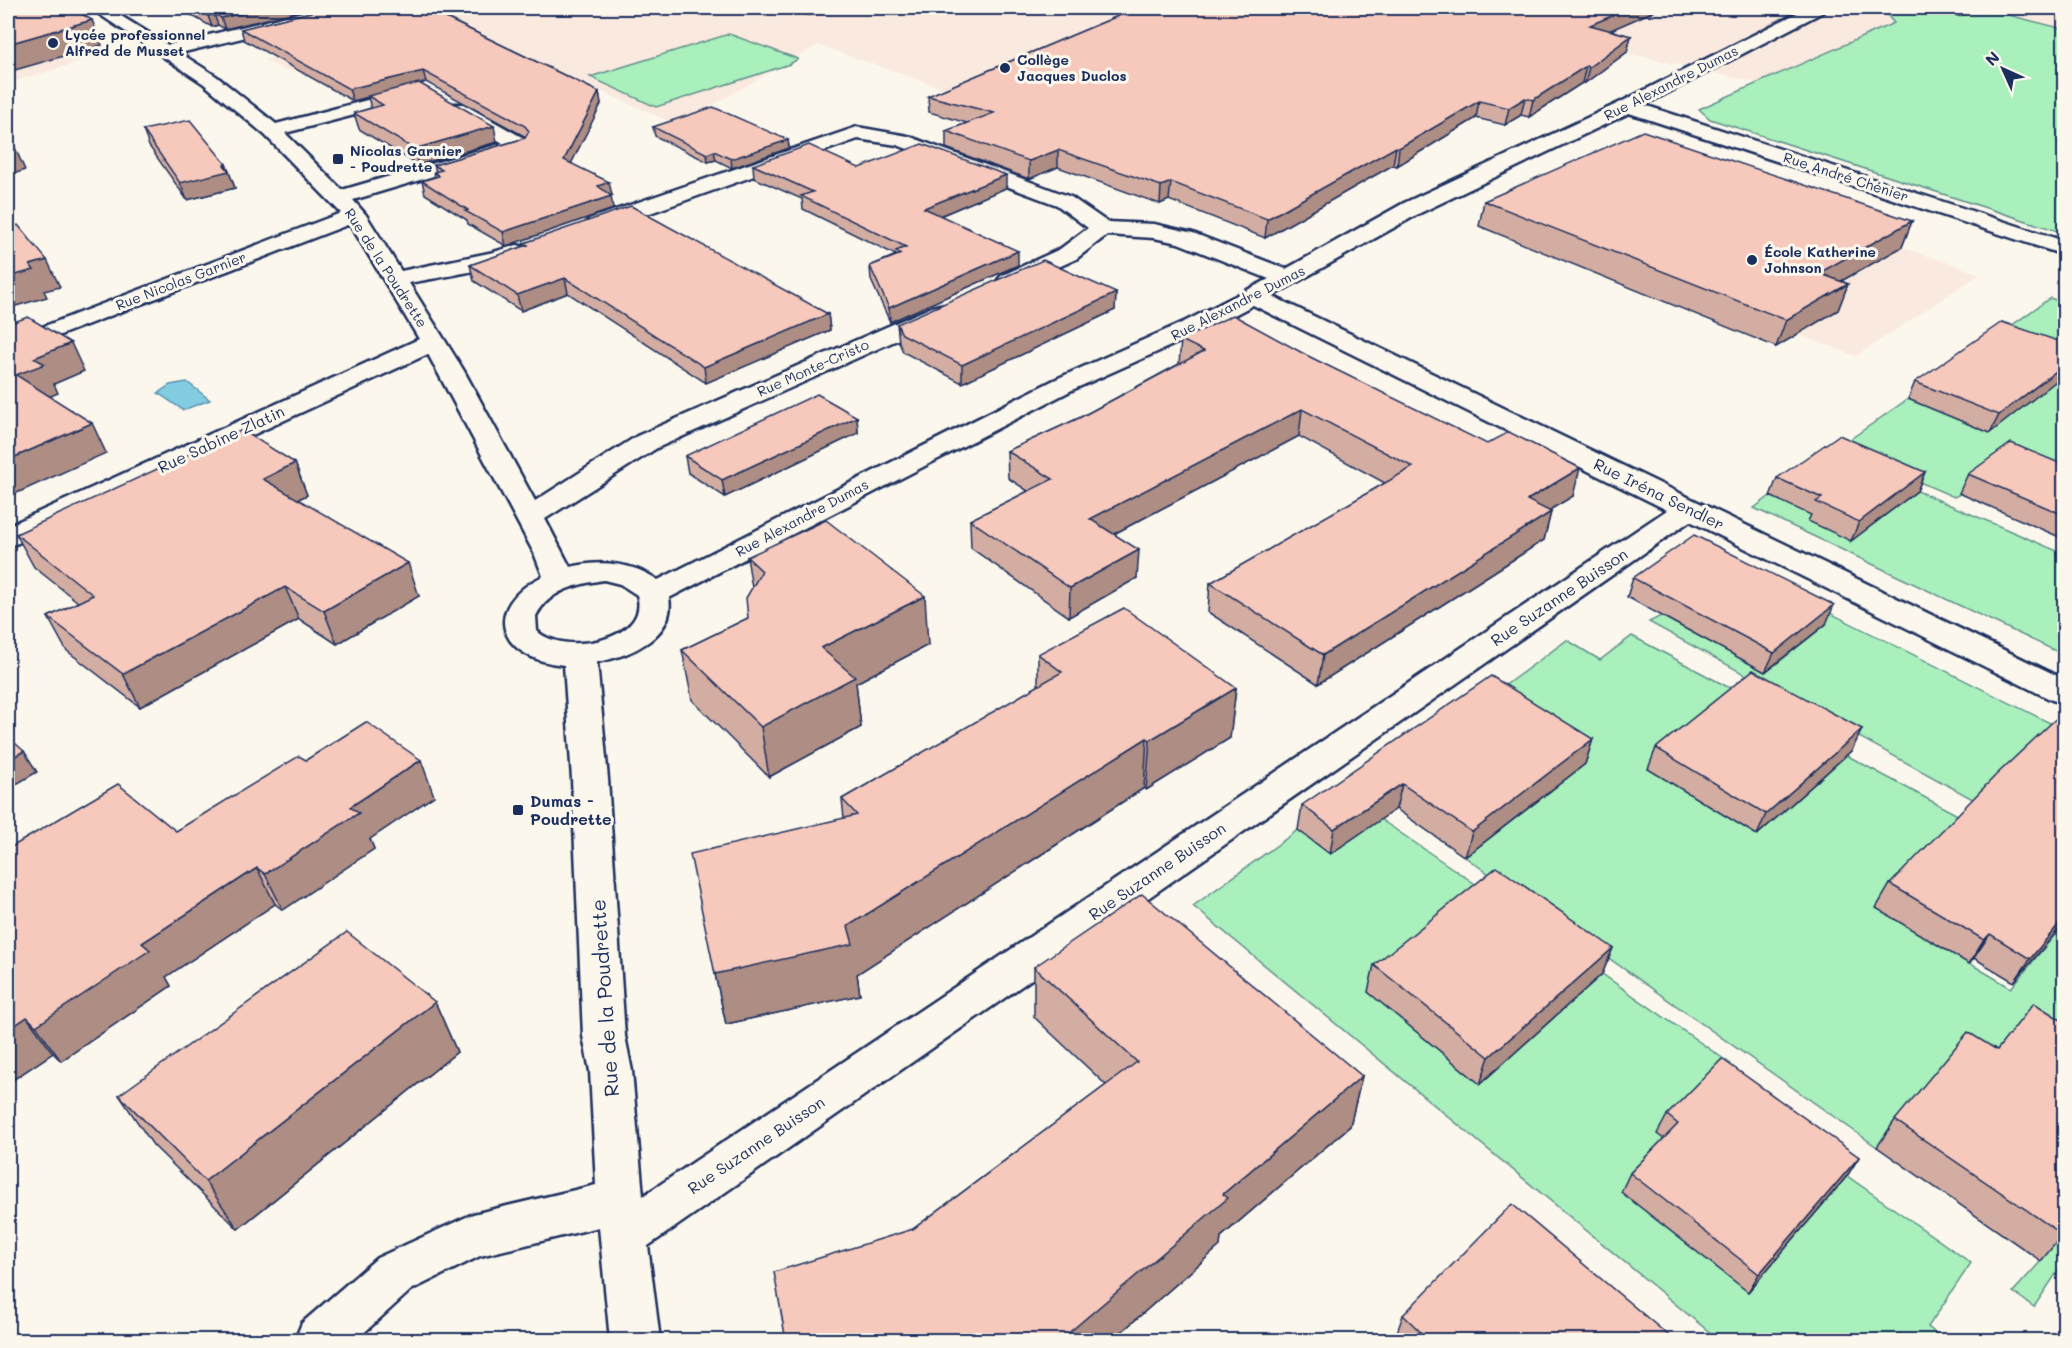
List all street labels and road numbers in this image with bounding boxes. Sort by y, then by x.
street label: Rue Alexandre Dumas [1600,40,1741,125]
street label: Rue André Chénier [1781,147,1911,206]
street label: Rue de la Poudrette [341,204,432,331]
street label: Rue Nicolas Garnier [113,247,249,314]
street label: Rue Alexandre Dumas [1167,260,1308,345]
street label: Rue Monte-Cristo [754,334,872,401]
street label: Rue Sabine Zlatin [154,400,288,477]
street label: Rue Iréna Sendler [1590,453,1728,534]
street label: Rue Alexandre Dumas [732,474,872,561]
street label: Rue Suzanne Buisson [1486,543,1631,650]
street label: Rue Suzanne Buisson [1084,817,1229,924]
street label: Rue de la Poudrette [584,898,624,1098]
street label: Rue Suzanne Buisson [683,1091,828,1198]

